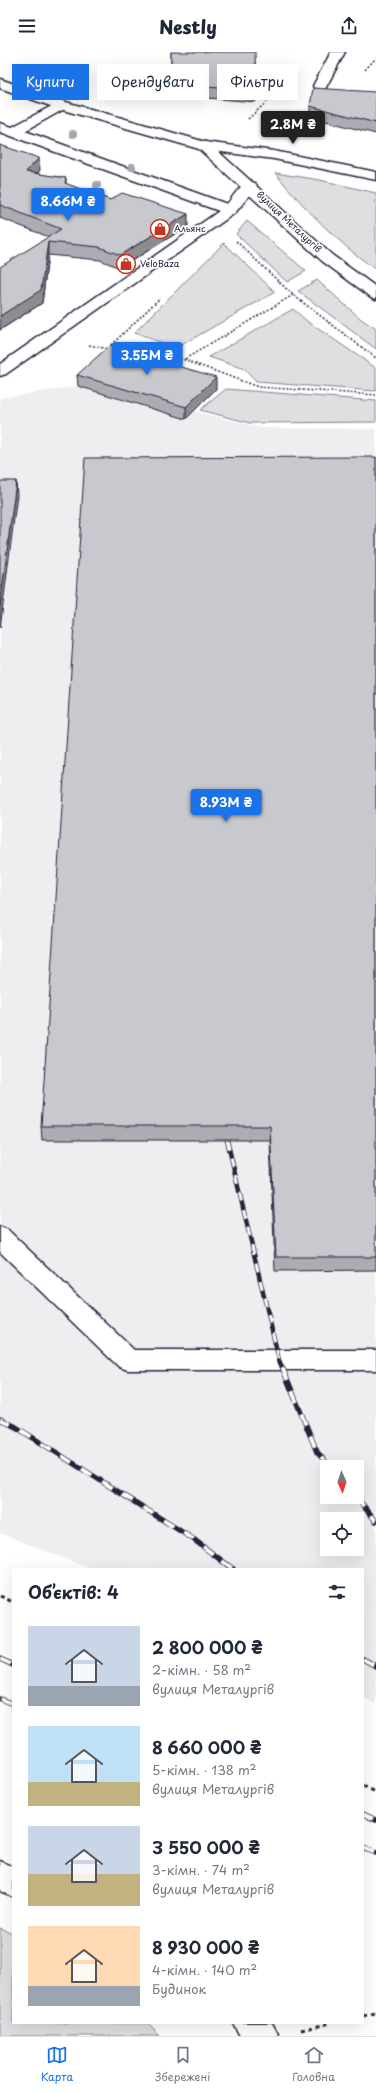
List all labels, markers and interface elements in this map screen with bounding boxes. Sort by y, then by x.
text: Nestly [159,13,217,40]
icon: menu [16,15,38,37]
icon: share [338,15,360,37]
chip: Купити [12,64,89,100]
chip: Орендувати [97,64,209,100]
chip: Фільтри [217,64,298,100]
pin: 2.8M ₴ [260,111,326,145]
text: 2.8M ₴ [270,114,316,133]
street label: вулиця Металургів [254,187,325,255]
pin: 8.66M ₴ [31,188,105,222]
text: 8.66M ₴ [40,191,96,210]
shop icon: Альянс [149,218,171,240]
place label: Альянс [174,221,206,235]
shop icon: VeloBaza [115,253,137,275]
place label: VeloBaza [140,256,180,270]
pin: 3.55M ₴ [110,342,184,376]
text: 3.55M ₴ [121,345,173,364]
pin: 8.93M ₴ [189,789,263,823]
text: 8.93M ₴ [200,792,252,811]
north arrow [320,1460,364,1504]
map controls [320,1460,364,1556]
button: locate [320,1512,364,1556]
text: Об’єктів: 4 [28,1579,119,1605]
icon: filters [326,1581,348,1603]
text: 2 800 000 ₴ [152,1634,263,1660]
icon: home [60,1642,108,1690]
text: 2-кімн. · 58 m² [152,1660,251,1679]
text: вулиця Металургів [152,1679,274,1698]
text: 8 660 000 ₴ [152,1734,261,1760]
icon: home [60,1742,108,1790]
text: 5-кімн. · 138 m² [152,1760,257,1779]
text: вулиця Металургів [152,1779,274,1798]
text: 3 550 000 ₴ [152,1834,260,1860]
icon: home [60,1842,108,1890]
text: 3-кімн. · 74 m² [152,1860,250,1879]
text: вулиця Металургів [152,1879,274,1898]
text: 8 930 000 ₴ [152,1934,260,1960]
icon: home [60,1942,108,1990]
text: 4-кімн. · 140 m² [152,1960,257,1979]
text: Будинок [152,1979,206,1998]
tab: Карта [41,2044,73,2085]
tab: Збережені [155,2044,210,2085]
tab: Головна [292,2044,335,2085]

